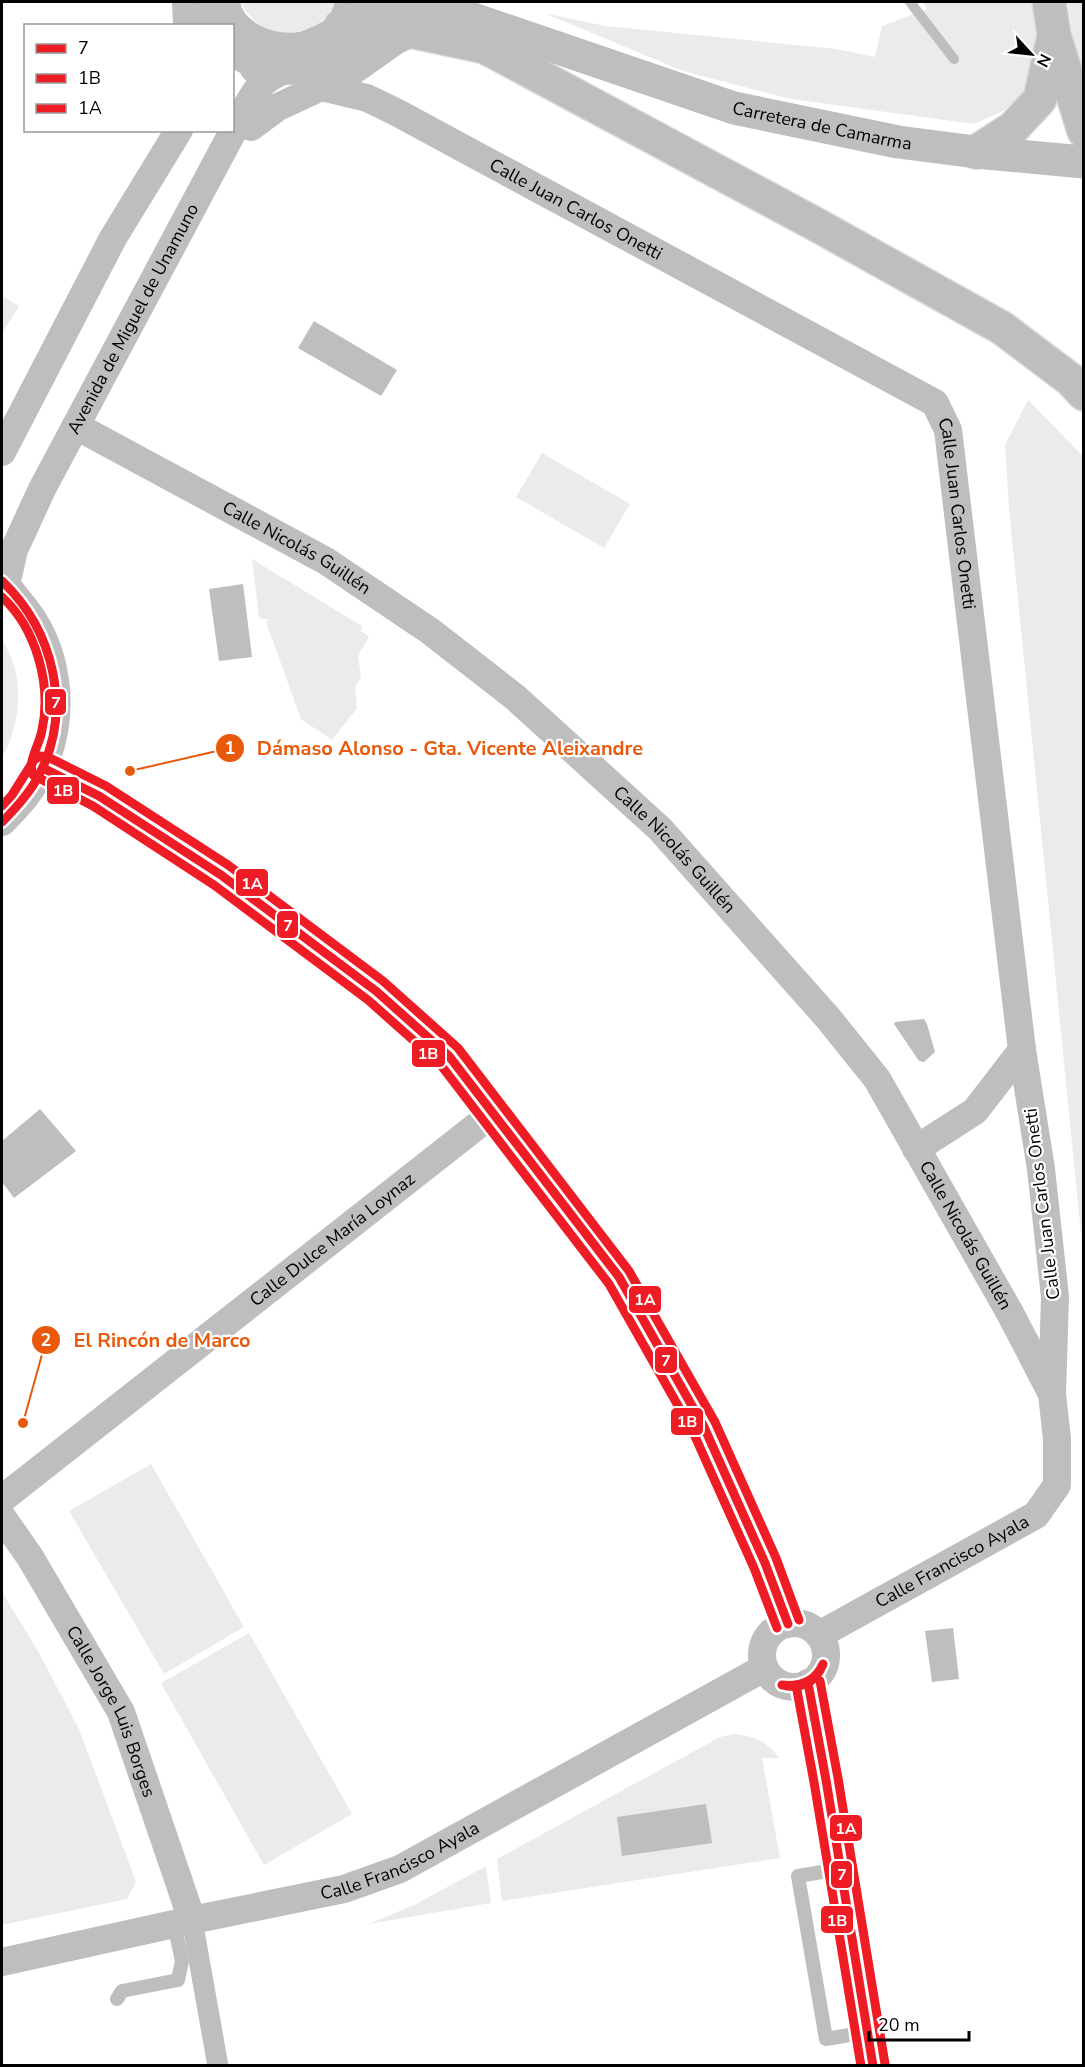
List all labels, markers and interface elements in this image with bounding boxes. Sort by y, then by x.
legend [24,24,234,132]
north arrow [1001,24,1061,84]
text: 7 [78,36,89,60]
text: N [1031,50,1056,71]
text: 1B [78,66,101,90]
text: 1A [78,96,102,120]
street label: Carretera de Camarma [730,96,913,156]
street label: Calle Juan Carlos Onetti [485,153,667,266]
street label: Avenida de Miguel de Unamuno [61,199,204,438]
street label: Calle Juan Carlos Onetti [932,413,981,611]
street label: Calle Nicolás Guillén [218,495,376,600]
line badge: 7 [44,688,67,716]
text: 7 [51,692,61,714]
callout: Dámaso Alonso - Gta. Vicente Aleixandre [215,729,655,767]
text: Dámaso Alonso - Gta. Vicente Aleixandre [257,735,643,762]
text: 1 [225,736,235,760]
line badge: 1B [46,776,80,805]
text: 1B [53,780,73,802]
street label: Calle Nicolás Guillén [608,780,741,918]
line badge: 1A [235,868,269,897]
text: 1A [241,873,263,895]
line badge: 7 [276,910,299,939]
text: 7 [283,915,293,937]
line badge: 1B [411,1039,446,1068]
text: 1B [418,1043,438,1065]
street label: Calle Juan Carlos Onetti [1018,1107,1066,1301]
street label: Calle Nicolás Guillén [914,1156,1018,1314]
street label: Calle Dulce María Loynaz [245,1167,420,1312]
line badge: 1A [628,1285,662,1314]
text: 1A [634,1289,656,1311]
callout: El Rincón de Marco [31,1321,263,1359]
text: El Rincón de Marco [73,1327,251,1354]
text: 2 [41,1328,51,1352]
line badge: 7 [654,1346,678,1374]
text: 7 [661,1350,671,1372]
line badge: 1B [670,1407,704,1436]
text: 1B [677,1411,697,1433]
street label: Calle Francisco Ayala [871,1509,1033,1614]
street label: Calle Jorge Luis Borges [61,1621,161,1800]
line badge: 1A [829,1814,863,1842]
street label: Calle Francisco Ayala [318,1816,484,1906]
text: 1A [835,1818,857,1840]
line badge: 7 [830,1860,853,1889]
text: 7 [837,1864,847,1886]
line badge: 1B [820,1905,854,1934]
text: 1B [827,1910,847,1932]
scale bar [869,2004,970,2042]
text: 20 m [878,2013,920,2037]

